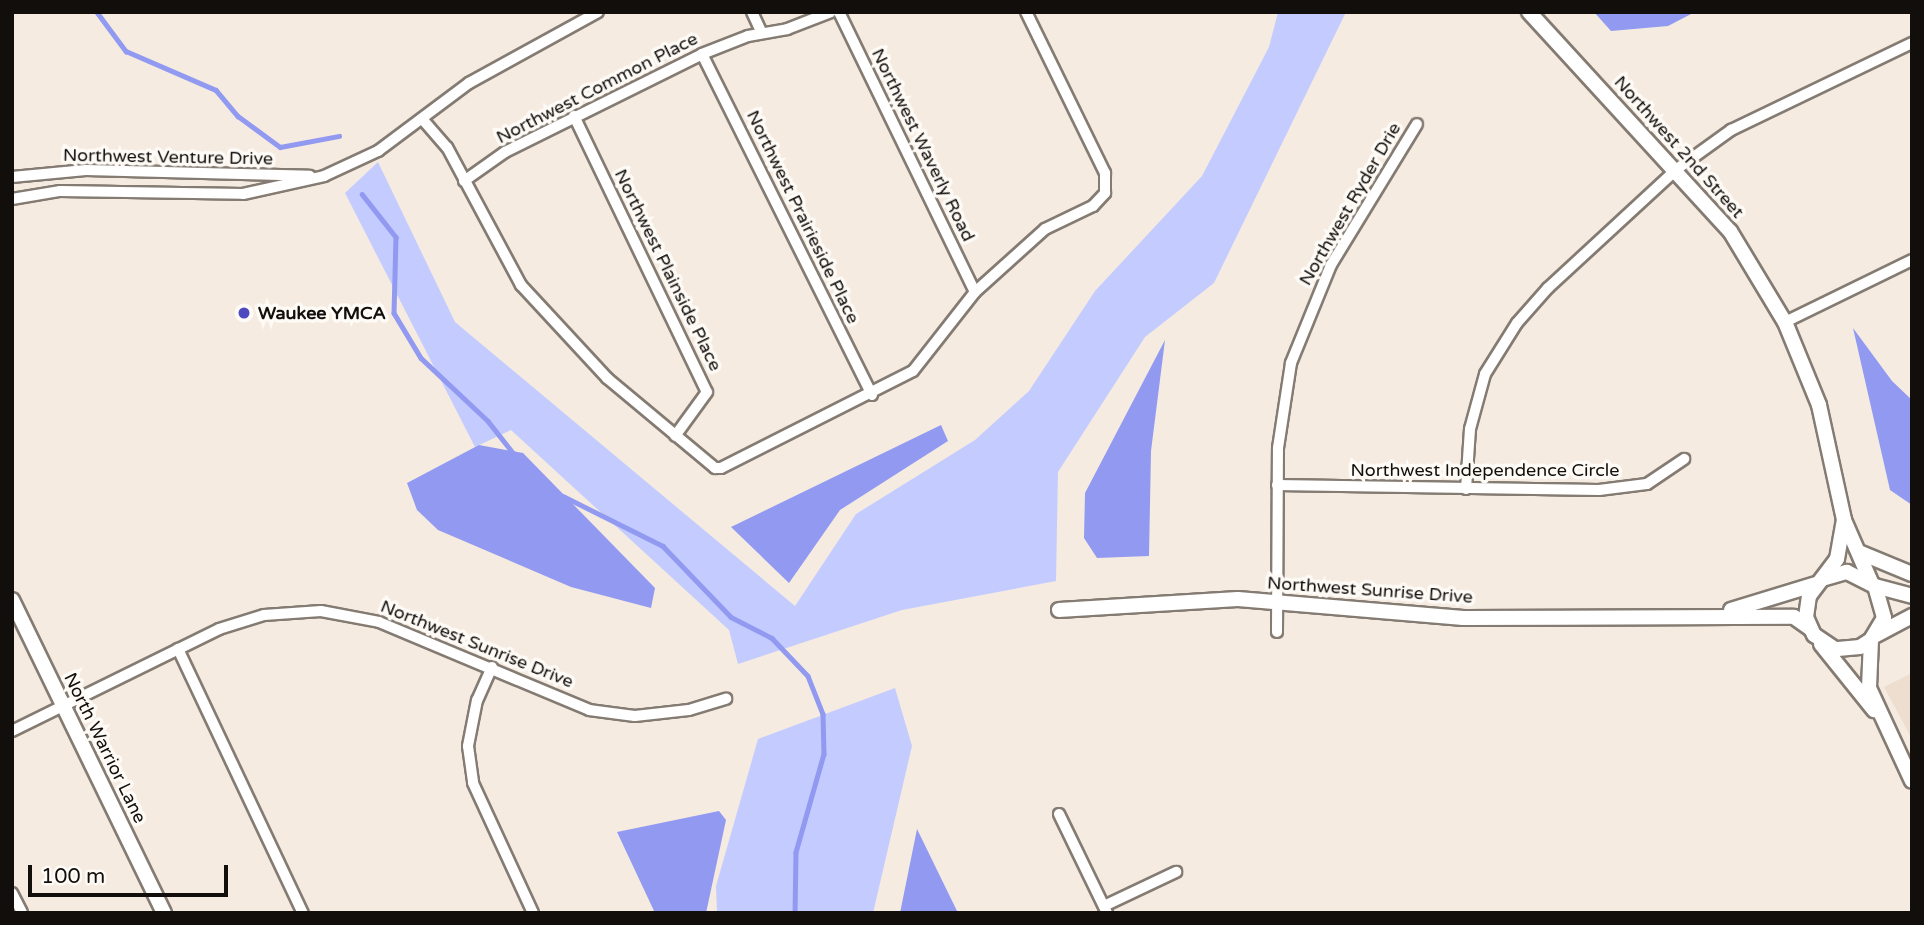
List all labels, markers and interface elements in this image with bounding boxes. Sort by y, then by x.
street label: Northwest Common Place [493,28,701,148]
street label: Northwest Waverly Road [867,45,979,245]
street label: Northwest 2nd Street [1609,71,1749,223]
street label: Northwest Prairieside Place [742,107,864,327]
street label: Northwest Ryder Drie [1295,119,1405,289]
street label: Northwest Venture Drive [63,144,273,170]
street label: Northwest Plainside Place [610,166,726,374]
place label: Waukee YMCA [258,302,386,324]
marker: Waukee YMCA [236,305,252,321]
street label: Northwest Independence Circle [1351,459,1619,481]
street label: Northwest Sunrise Drive [1266,572,1474,608]
street label: Northwest Sunrise Drive [377,595,577,693]
street label: North Warrior Lane [59,669,151,827]
scale bar [32,852,231,896]
text: 100 m [41,864,105,889]

